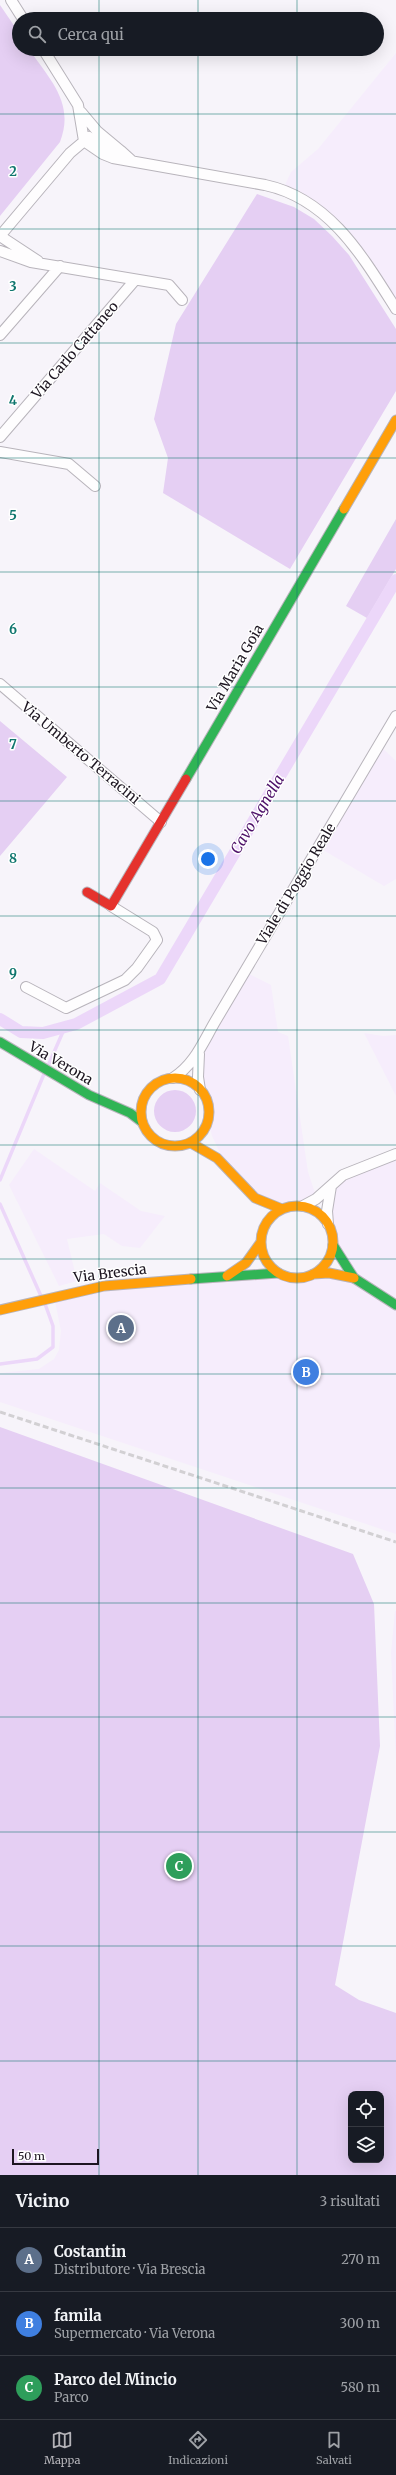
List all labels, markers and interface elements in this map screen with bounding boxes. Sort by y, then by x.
search box [12,12,384,56]
icon: search [26,23,48,45]
text: Cerca qui [58,25,124,44]
text: 2 [9,163,17,180]
text: 3 [9,278,17,295]
street label: Via Carlo Cattaneo [27,298,122,403]
text: 4 [9,392,18,409]
text: 5 [9,507,17,524]
text: 6 [9,621,17,638]
street label: Via Maria Goia [202,621,268,716]
street label: Via Umberto Terracini [17,697,144,808]
text: 7 [9,736,17,753]
water label: Cavo Agnella [226,771,288,857]
street label: Viale di Poggio Reale [252,820,339,949]
your location [198,849,218,869]
text: 8 [9,850,17,867]
text: 9 [9,965,17,982]
street label: Via Verona [25,1037,97,1089]
street label: Via Brescia [72,1260,148,1287]
pin: A [108,1313,134,1343]
pin: B [293,1357,319,1387]
pin: C [166,1851,192,1881]
map controls [348,2091,384,2163]
button: locate [348,2091,384,2127]
button: layers [348,2127,384,2163]
scale bar [12,2147,99,2166]
text: 50 m [18,2149,45,2163]
text: Vicino [16,2190,69,2212]
text: 3 risultati [320,2193,380,2210]
text: Costantin [54,2242,126,2261]
text: A [24,2251,34,2268]
text: 270 m [341,2251,380,2268]
text: Distributore · Via Brescia [54,2261,206,2278]
text: famila [54,2306,102,2325]
text: B [24,2315,34,2332]
text: 300 m [340,2315,380,2332]
text: Supermercato · Via Verona [54,2325,215,2342]
text: Parco del Mincio [54,2370,177,2389]
text: C [25,2379,33,2396]
text: 580 m [341,2379,380,2396]
text: Parco [54,2389,89,2406]
tab: Mappa [44,2429,80,2467]
tab: Indicazioni [168,2429,228,2467]
tab: Salvati [316,2429,352,2467]

